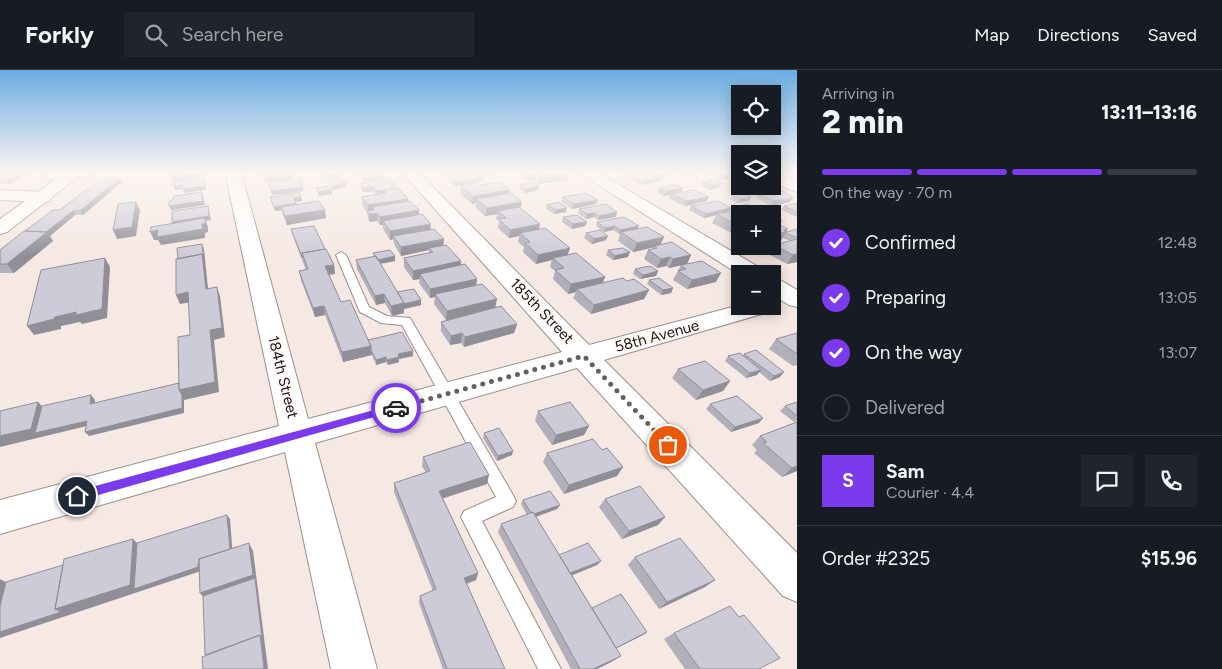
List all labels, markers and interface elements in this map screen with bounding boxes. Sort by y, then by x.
search box [124,12,474,57]
text: Forkly [25,20,94,49]
icon: search [142,21,170,49]
text: Search here [182,23,283,46]
text: Map [974,24,1009,46]
text: Directions [1037,24,1119,46]
text: Saved [1147,24,1197,46]
text: Arriving in [822,84,894,103]
map controls [731,85,781,315]
button: locate [731,85,781,135]
text: 13:11–13:16 [1101,101,1197,124]
text: 2 min [822,103,904,141]
button: layers [731,145,781,195]
text: On the way · 70 m [822,183,952,202]
button: + [731,205,781,255]
icon: check [822,229,850,257]
text: Confirmed [865,231,956,254]
text: 12:48 [1158,233,1197,252]
button: − [731,265,781,315]
street label: 185th Street [506,275,578,348]
icon: check [822,284,850,312]
text: Preparing [865,286,946,309]
text: 13:05 [1158,288,1197,307]
street label: 58th Avenue [613,316,701,356]
street label: 184th Street [264,334,302,420]
icon: check [822,339,850,367]
text: On the way [865,341,962,364]
text: 13:07 [1159,343,1197,362]
courier [371,383,421,433]
icon: car [382,394,410,422]
text: Delivered [865,396,945,419]
pin [647,424,689,466]
icon: bag [654,431,682,459]
button: chat [1081,455,1133,507]
button: phone [1145,455,1197,507]
text: Sam [886,460,924,483]
text: S [842,469,854,492]
pin [56,475,98,517]
icon: home [63,482,91,510]
text: Courier · 4.4 [886,483,974,502]
text: Order #2325 [822,547,930,570]
text: $15.96 [1141,547,1197,570]

